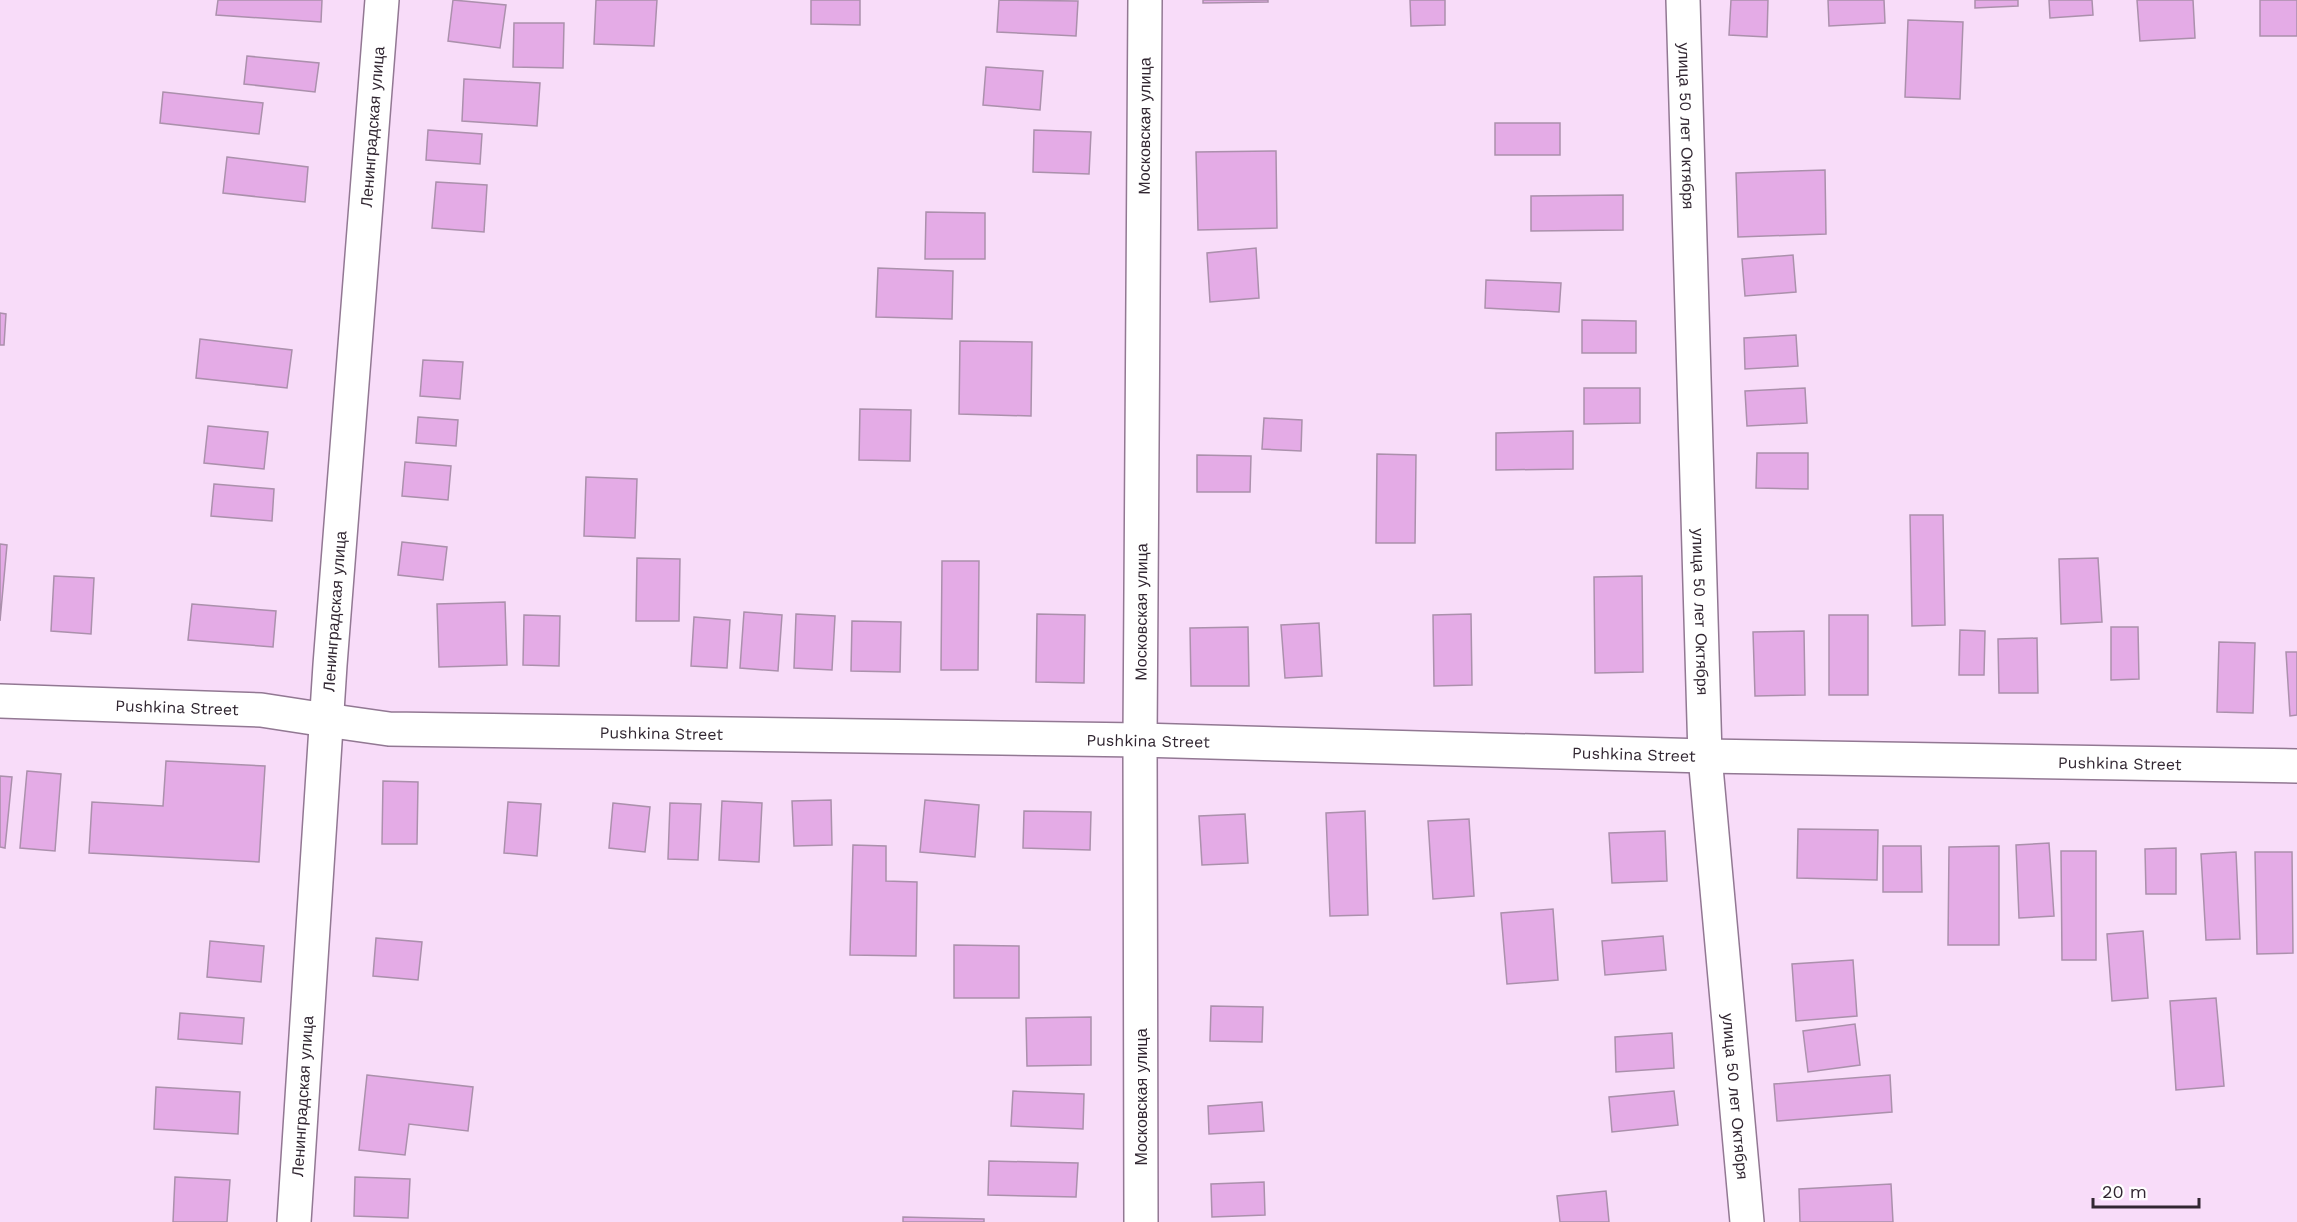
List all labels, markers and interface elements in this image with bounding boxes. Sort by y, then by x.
street label: улица 50 лет Октября [1675,42,1699,210]
street label: Ленинградская улица [356,45,388,208]
street label: Московская улица [1134,57,1154,195]
street label: улица 50 лет Октября [1689,528,1713,695]
street label: Ленинградская улица [319,530,350,692]
street label: Московская улица [1131,543,1151,681]
street label: Pushkina Street [115,695,239,719]
street label: Pushkina Street [599,723,724,743]
street label: Pushkina Street [1086,730,1210,752]
street label: Pushkina Street [1572,743,1696,765]
street label: Pushkina Street [2058,752,2182,774]
street label: улица 50 лет Октября [1719,1012,1753,1180]
street label: Ленинградская улица [287,1015,317,1177]
street label: Московская улица [1132,1028,1151,1166]
scale bar [2093,1171,2200,1209]
text: 20 m [2102,1181,2147,1202]

